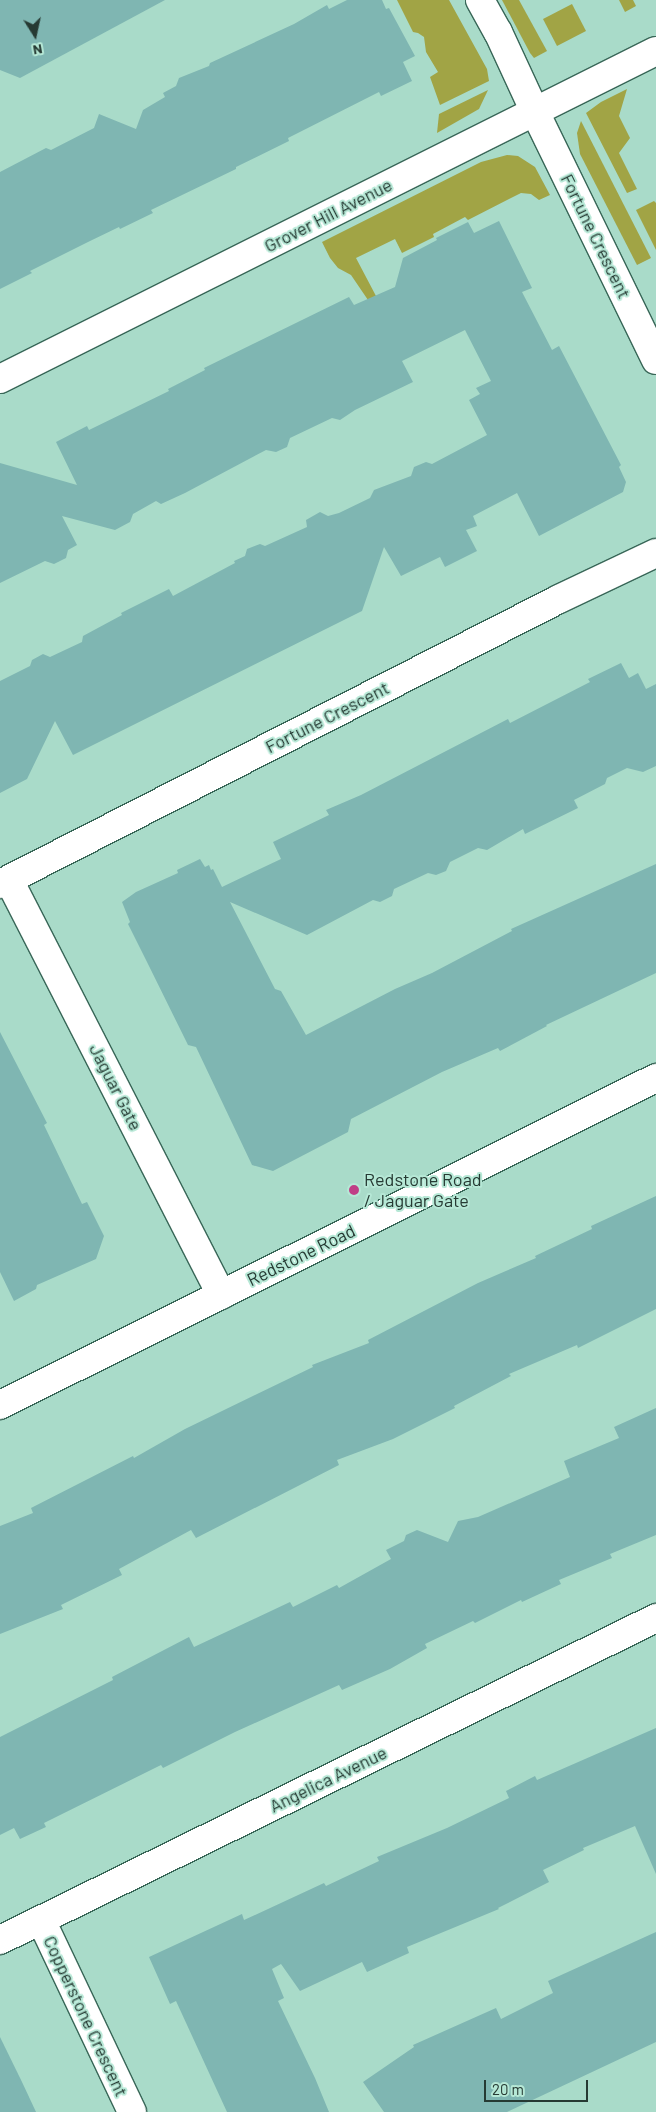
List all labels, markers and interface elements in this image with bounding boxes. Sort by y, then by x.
north arrow [10,10,60,60]
text: N [32,41,44,59]
street label: Fortune Crescent [557,170,635,302]
street label: Grover Hill Avenue [261,174,395,256]
street label: Fortune Crescent [262,677,392,757]
street label: Jaguar Gate [85,1040,147,1134]
place label: Redstone Road / Jaguar Gate [364,1169,482,1212]
marker: Redstone Road / Jaguar Gate [348,1184,360,1196]
street label: Redstone Road [243,1219,359,1291]
street label: Angelica Avenue [266,1741,390,1817]
street label: Copperstone Crescent [39,1932,133,2100]
scale bar [486,2070,590,2102]
text: 20 m [492,2080,524,2098]

